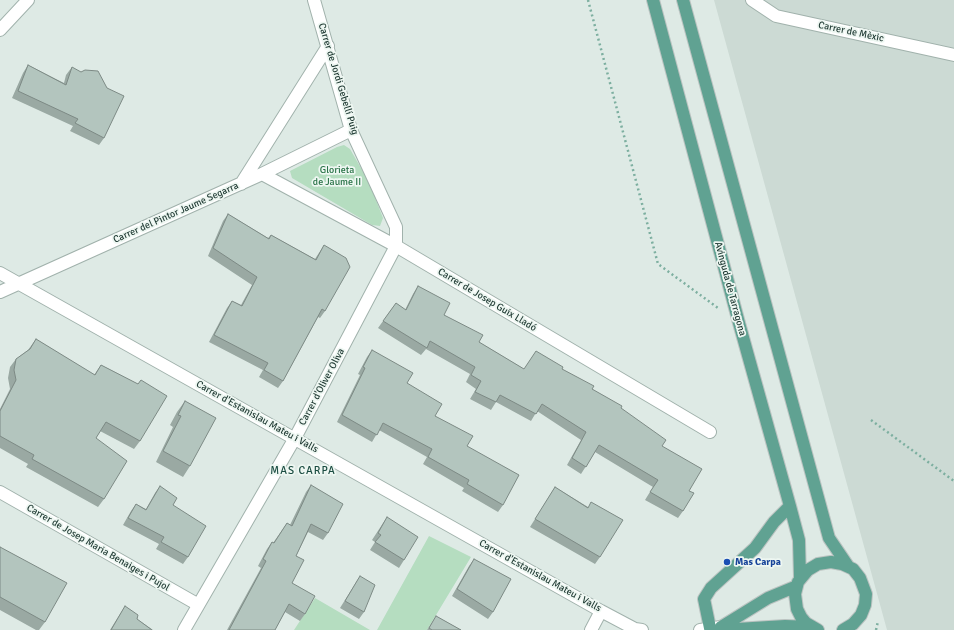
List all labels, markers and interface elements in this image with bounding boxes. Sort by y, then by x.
street label: Carrer de Mèxic [817,19,885,45]
street label: Carrer de Jordi Gebellí Puig [315,22,361,136]
park label: Glorieta de Jaume II [313,164,361,188]
street label: Carrer del Pintor Jaume Segarra [111,180,241,246]
street label: Avinguda de Tarragona [712,241,748,337]
street label: Carrer de Josep Guix Lladó [435,266,539,334]
street label: Carrer d'Oliver Oliva [297,346,347,428]
street label: Carrer d'Estanislau Mateu i Valls [194,378,320,456]
district label: MAS CARPA [270,464,336,478]
street label: Carrer de Josep Maria Benaiges i Pujol [24,502,172,594]
street label: Carrer d'Estanislau Mateu i Valls [477,537,603,615]
place label: Mas Carpa [735,556,781,568]
marker: Mas Carpa [722,557,732,567]

